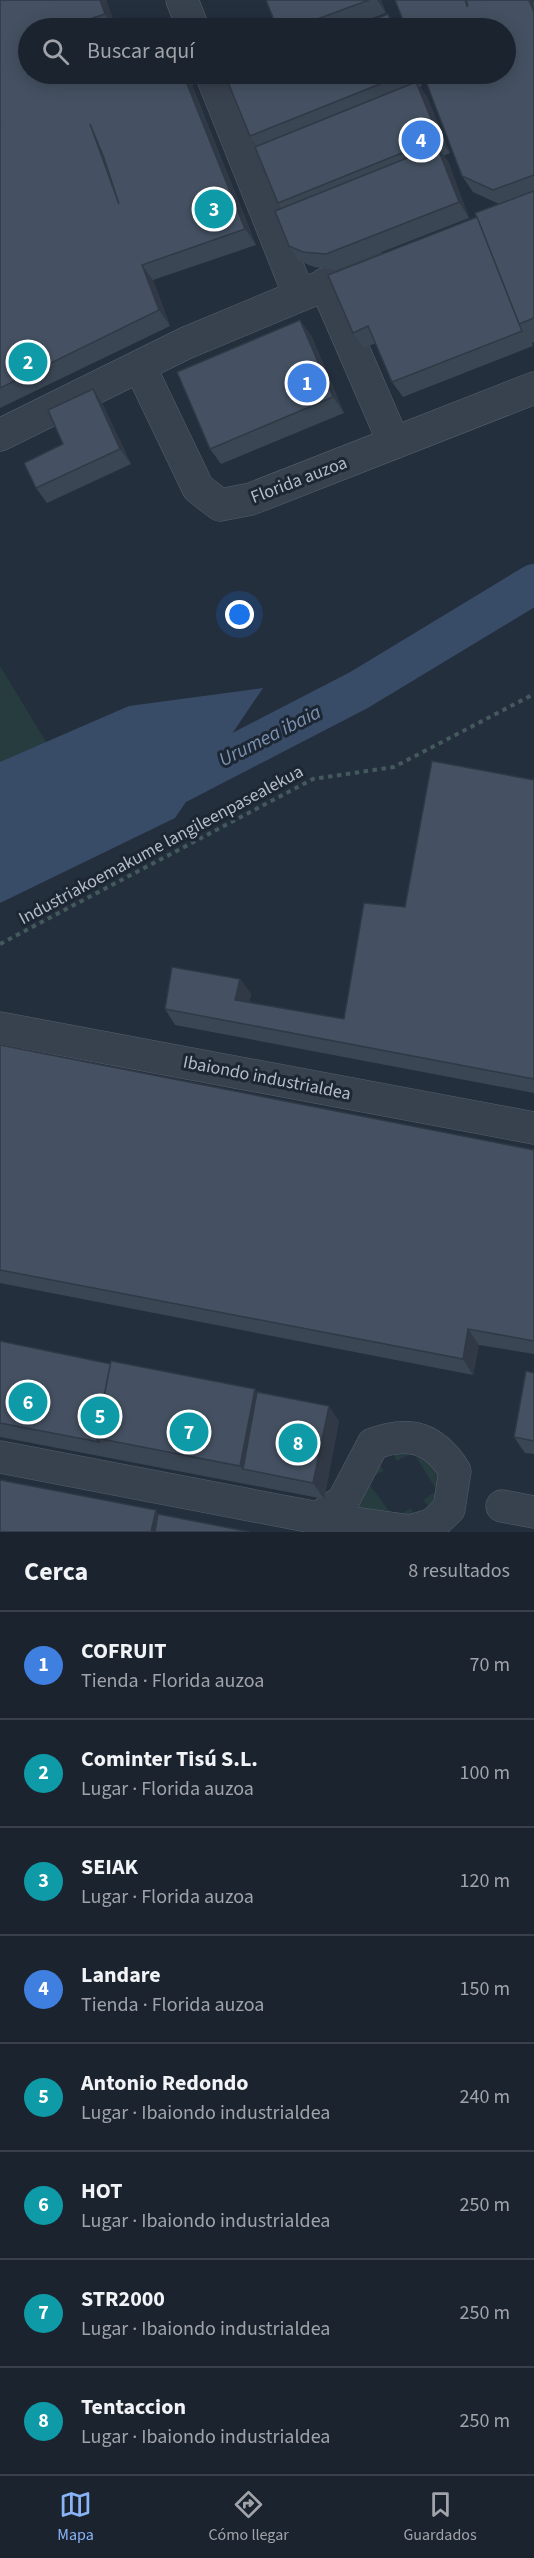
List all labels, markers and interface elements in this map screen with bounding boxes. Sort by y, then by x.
search box [18,18,516,84]
icon: search [39,35,72,68]
text: Buscar aquí [87,35,195,67]
pin: 4 [402,118,440,162]
pin: 3 [194,186,234,232]
pin: 2 [9,340,48,385]
pin: 1 [288,360,326,406]
street label: Florida auzoa [247,450,351,510]
your location [225,600,254,629]
water label: Urumea ibaia [214,698,326,774]
street label: Industriakoemakume langileenpasealekua [14,759,308,931]
street label: Ibaiondo industrialdea [181,1049,353,1107]
pin: 6 [9,1380,48,1424]
pin: 5 [80,1394,120,1438]
pin: 7 [170,1410,208,1454]
pin: 8 [278,1420,318,1466]
text: Cerca [24,1553,88,1590]
text: 8 resultados [408,1557,510,1585]
text: COFRUIT [81,1635,167,1667]
text: 1 [38,1651,49,1679]
text: 70 m [470,1651,510,1679]
text: Tienda · Florida auzoa [81,1667,264,1695]
text: Cominter Tisú S.L. [81,1743,258,1775]
text: 2 [38,1759,49,1787]
text: 100 m [460,1759,510,1787]
text: Lugar · Florida auzoa [81,1775,254,1803]
text: SEIAK [81,1851,138,1883]
text: 3 [38,1867,49,1895]
text: 120 m [460,1867,510,1895]
text: Lugar · Florida auzoa [81,1883,254,1911]
text: Landare [81,1959,161,1991]
text: 4 [38,1975,49,2003]
text: 150 m [460,1975,510,2003]
text: Tienda · Florida auzoa [81,1991,264,2019]
text: Antonio Redondo [81,2067,249,2099]
text: 5 [38,2083,49,2111]
text: 240 m [460,2083,510,2111]
text: Lugar · Ibaiondo industrialdea [81,2099,330,2127]
text: HOT [81,2175,123,2207]
text: 6 [38,2191,49,2219]
text: 250 m [460,2191,510,2219]
text: Lugar · Ibaiondo industrialdea [81,2207,330,2235]
text: STR2000 [81,2283,165,2315]
text: 7 [38,2299,49,2327]
text: 250 m [460,2299,510,2327]
text: Lugar · Ibaiondo industrialdea [81,2315,330,2343]
text: Tentaccion [81,2391,186,2423]
text: 8 [38,2407,49,2435]
text: 250 m [460,2407,510,2435]
text: Lugar · Ibaiondo industrialdea [81,2423,330,2451]
tab: Mapa [57,2488,94,2546]
tab: Cómo llegar [208,2488,289,2546]
tab: Guardados [403,2488,477,2546]

